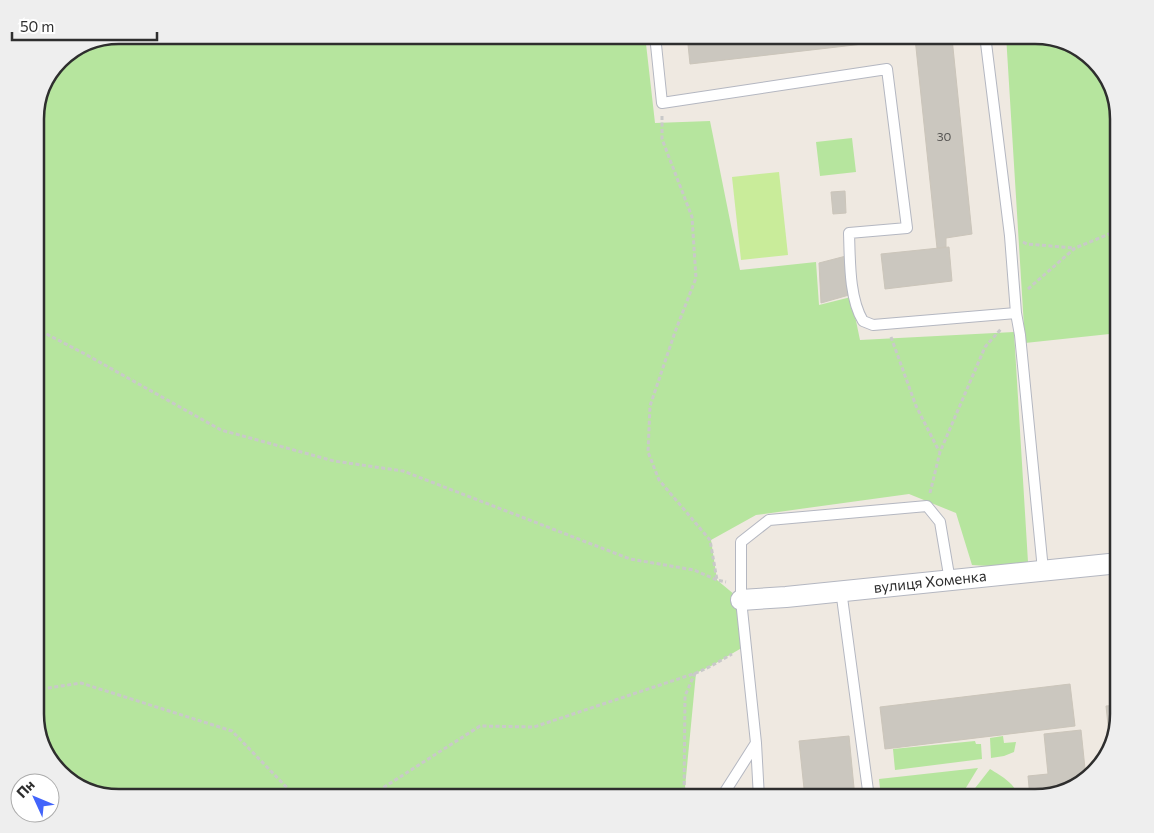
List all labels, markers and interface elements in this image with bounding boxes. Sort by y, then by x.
scale bar [12,10,158,42]
text: 50 m [20,17,54,35]
house number: 30 [937,129,952,143]
street label: вулиця Хоменка [873,566,987,596]
north arrow [10,773,60,823]
text: Пн [13,776,38,801]

